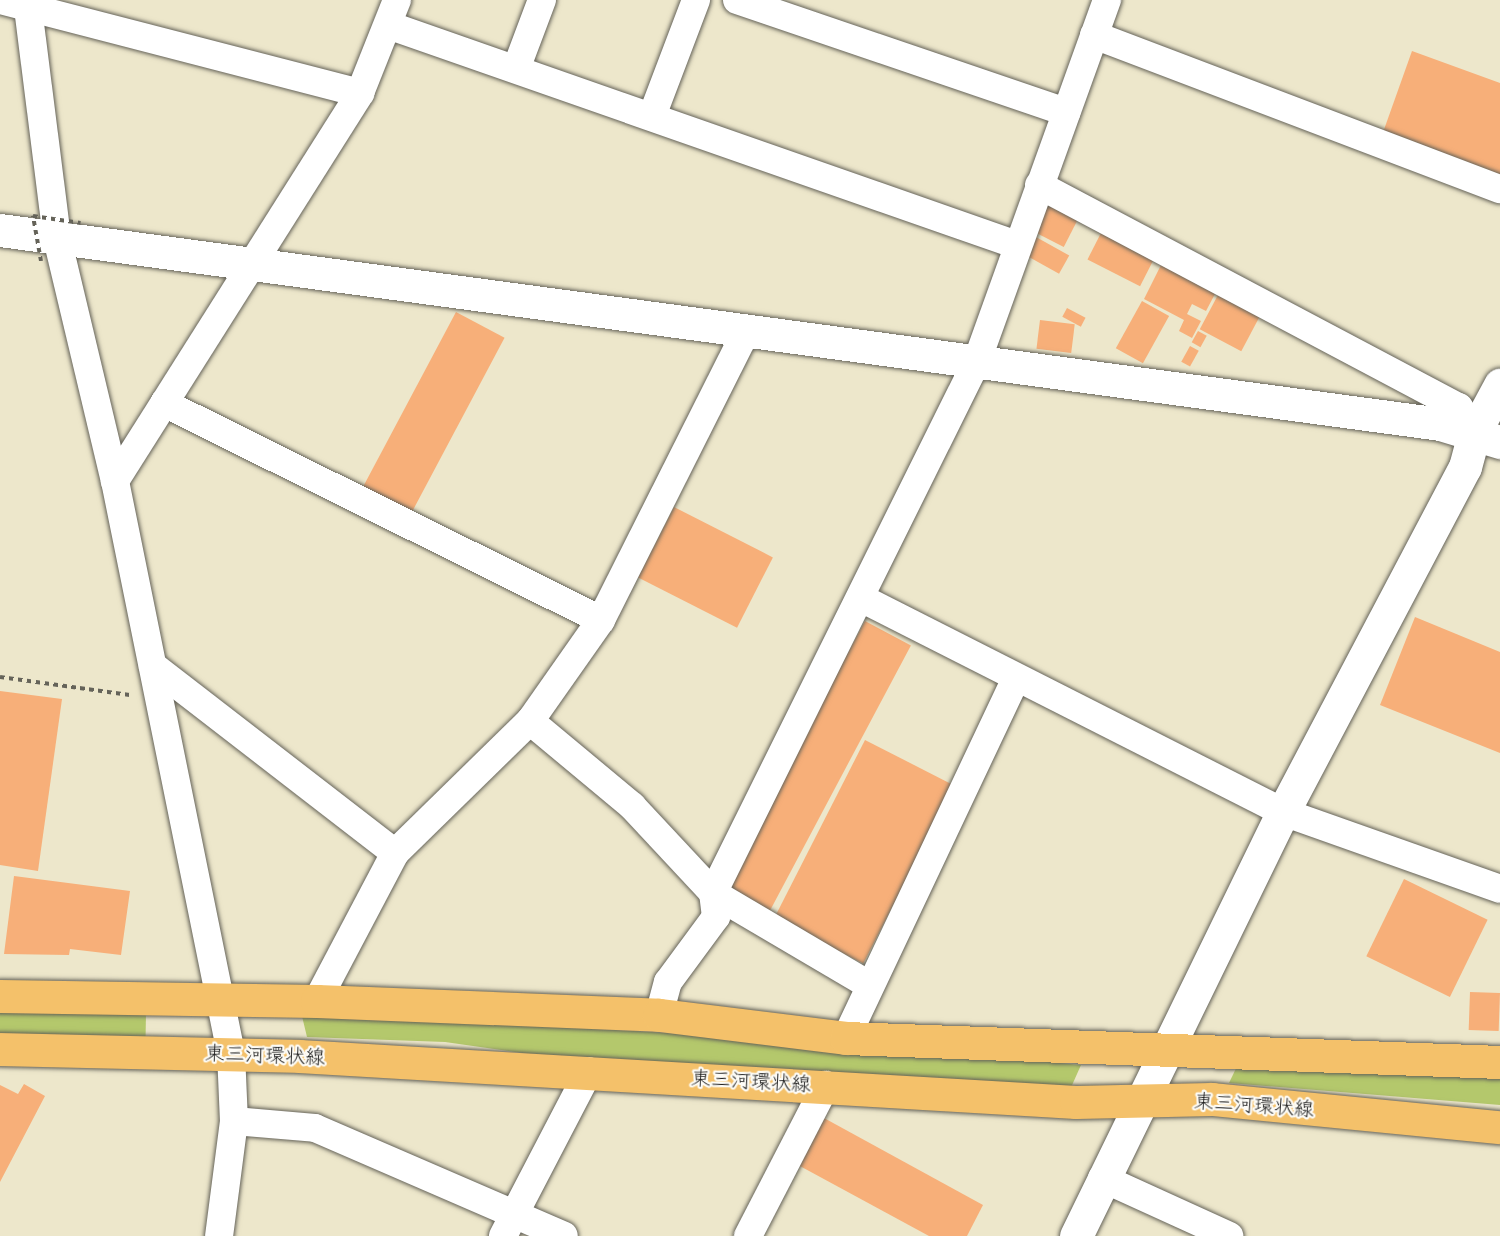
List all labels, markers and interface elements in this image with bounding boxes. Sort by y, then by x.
street label: 東三河環状線 [205,1041,325,1069]
street label: 東三河環状線 [690,1066,812,1096]
street label: 東三河環状線 [1193,1089,1315,1121]

